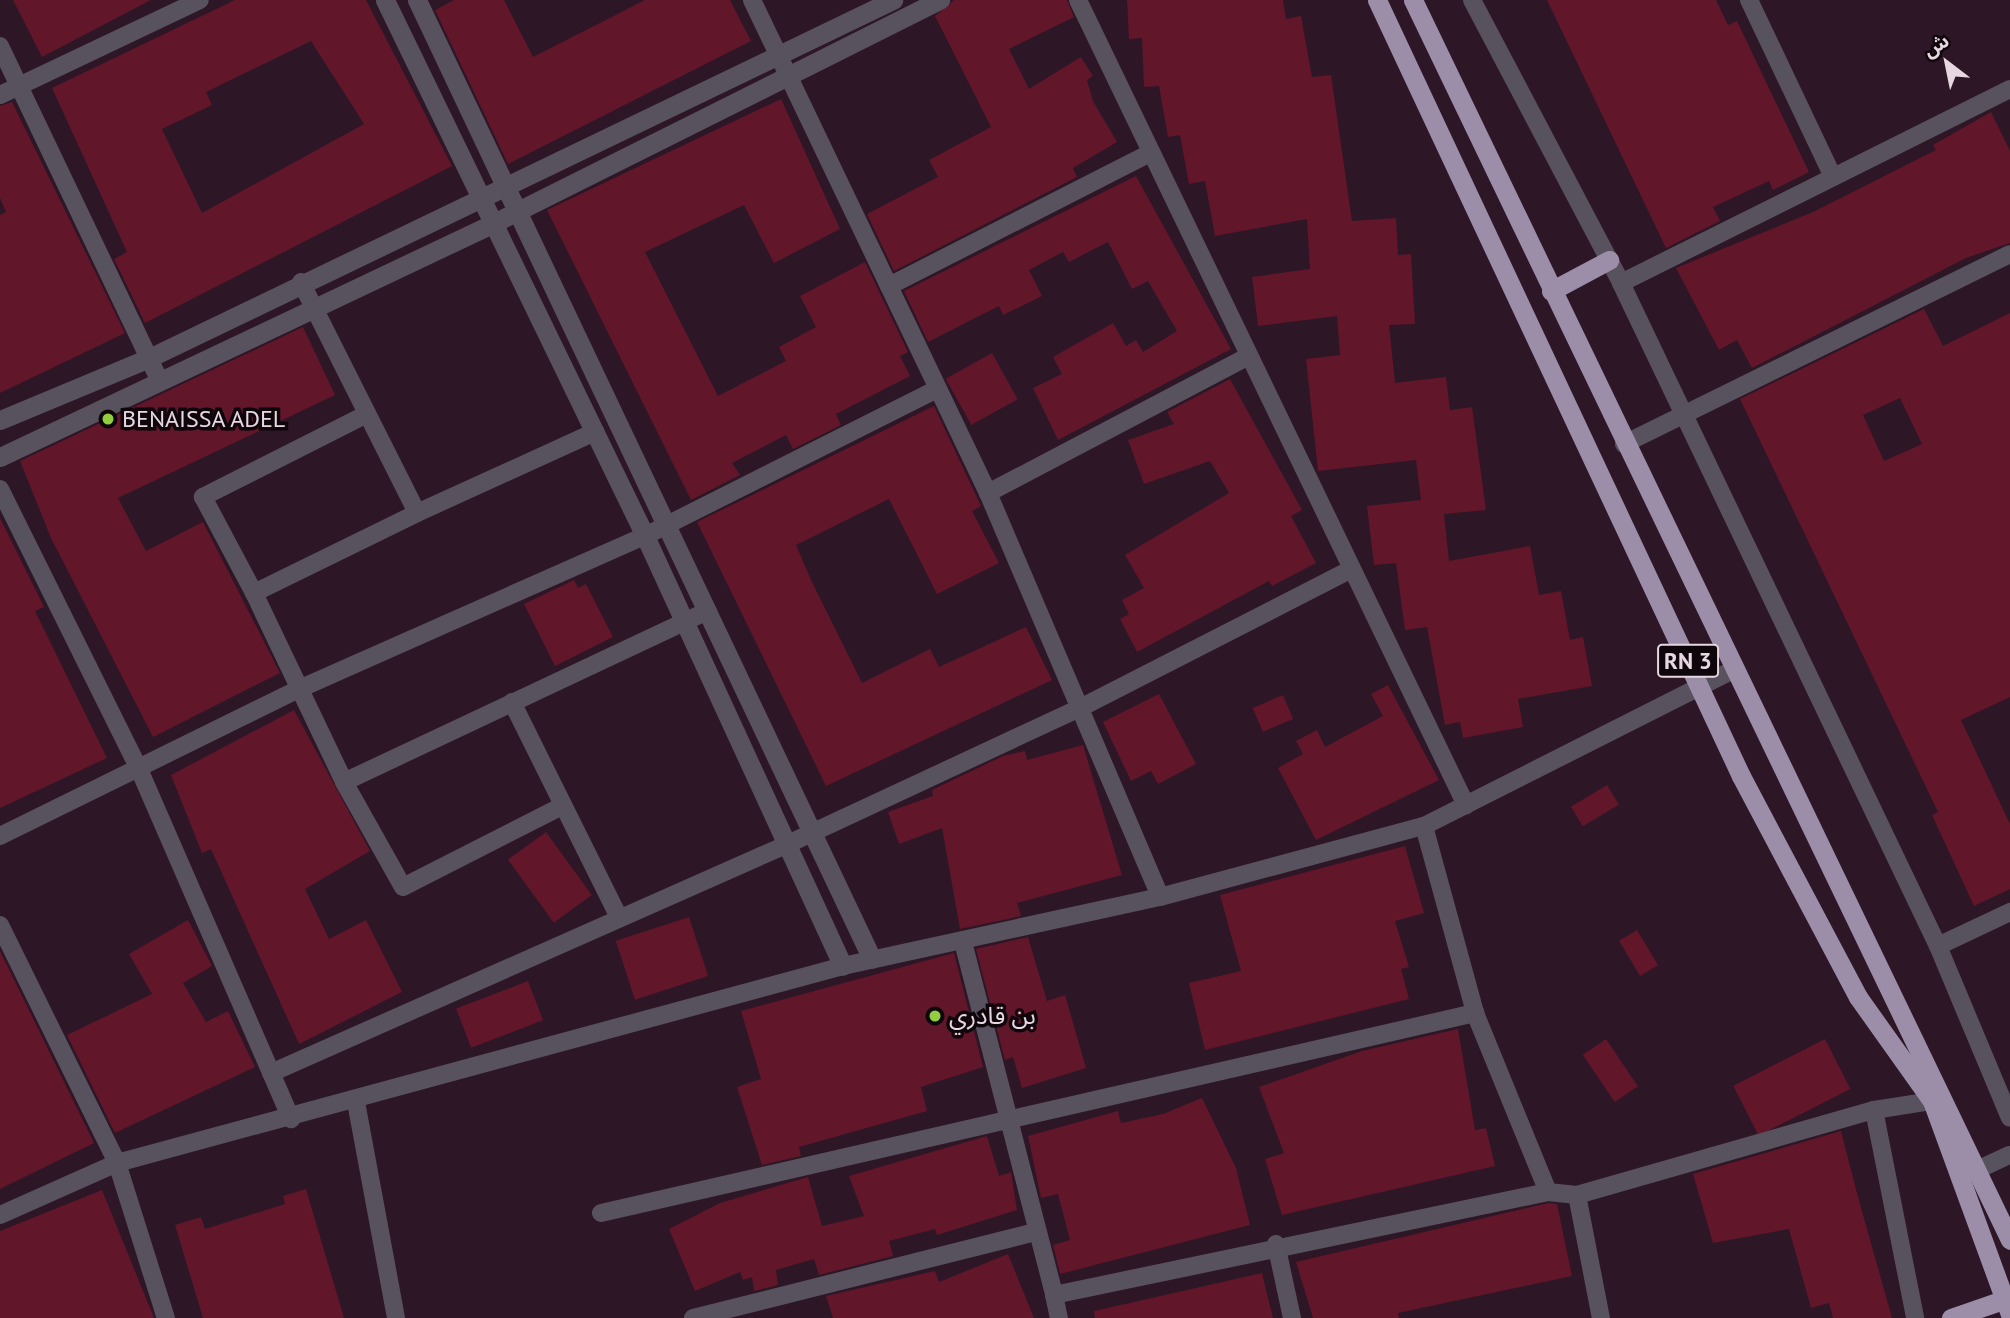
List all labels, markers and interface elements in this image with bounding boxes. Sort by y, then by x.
north arrow [1912,28,1982,98]
text: ش [1918,28,1953,62]
place label: BENAISSA ADEL [122,405,287,433]
marker: BENAISSA ADEL [100,411,116,427]
road number: RN 3 [1656,642,1720,680]
place label: بن قادري [949,1002,1036,1030]
marker: بن قادري [927,1008,943,1024]

